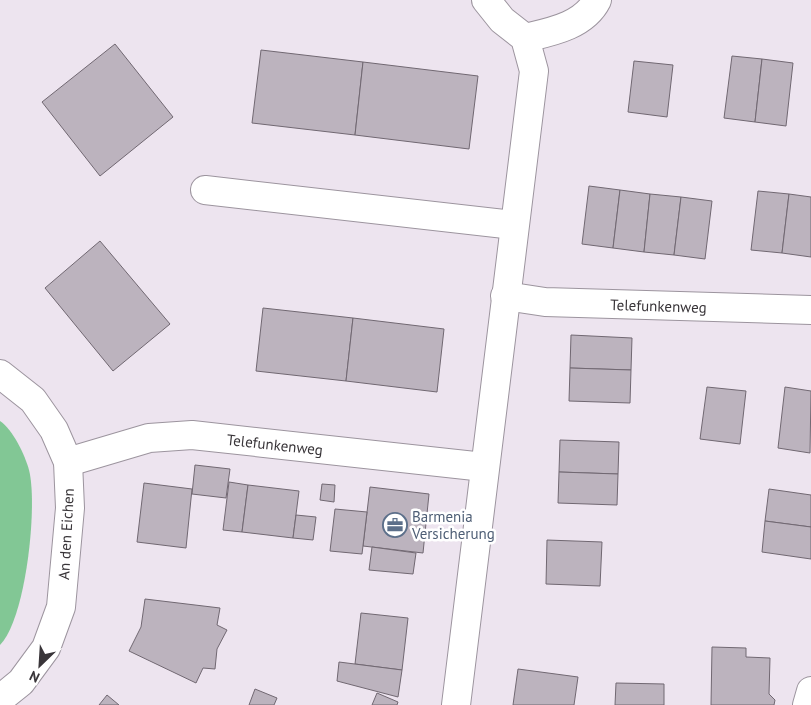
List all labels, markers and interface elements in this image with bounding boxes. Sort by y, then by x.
street label: Telefunkenweg [610,294,707,316]
street label: Telefunkenweg [226,429,324,459]
street label: An den Eichen [54,488,78,580]
place label: Barmenia Versicherung [411,507,495,543]
office icon: Barmenia Versicherung [382,512,408,538]
north arrow [15,640,65,690]
text: N [27,667,42,687]

